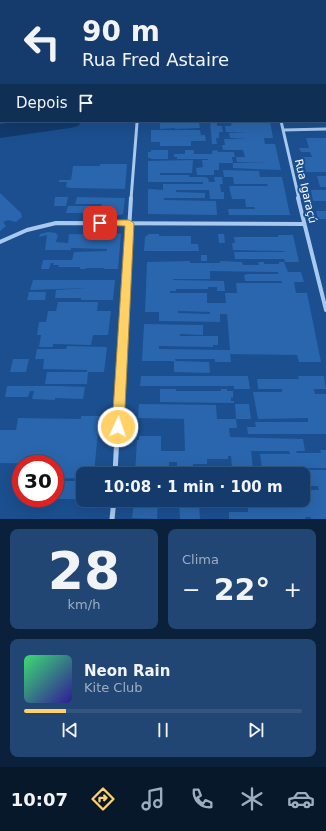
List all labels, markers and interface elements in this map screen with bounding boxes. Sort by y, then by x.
text: 90 m [82,15,160,48]
icon: left [16,16,68,68]
text: Rua Fred Astaire [82,49,229,70]
icon: arrive [75,92,97,114]
text: Depois [16,94,67,112]
street label: Rua Igaraçú [292,158,319,225]
pin [83,206,117,240]
icon: arrive [89,212,111,234]
position arrow [97,406,139,448]
speed limit sign: 30 [12,455,64,507]
text: 10:08 · 1 min · 100 m [103,478,283,496]
text: 28 [48,541,120,601]
text: Clima [182,552,219,567]
text: 22° [214,572,270,607]
text: − [182,577,200,602]
text: + [284,577,302,602]
text: km/h [68,597,100,612]
text: Neon Rain [84,662,170,680]
text: Kite Club [84,680,143,695]
icon: previous [59,719,81,741]
icon: pause [152,719,174,741]
icon: next [245,719,267,741]
icon: directions [89,785,117,813]
icon: music [139,785,167,813]
icon: phone [188,785,216,813]
icon: climate [238,785,266,813]
icon: car [287,785,315,813]
text: 10:07 [11,789,68,810]

